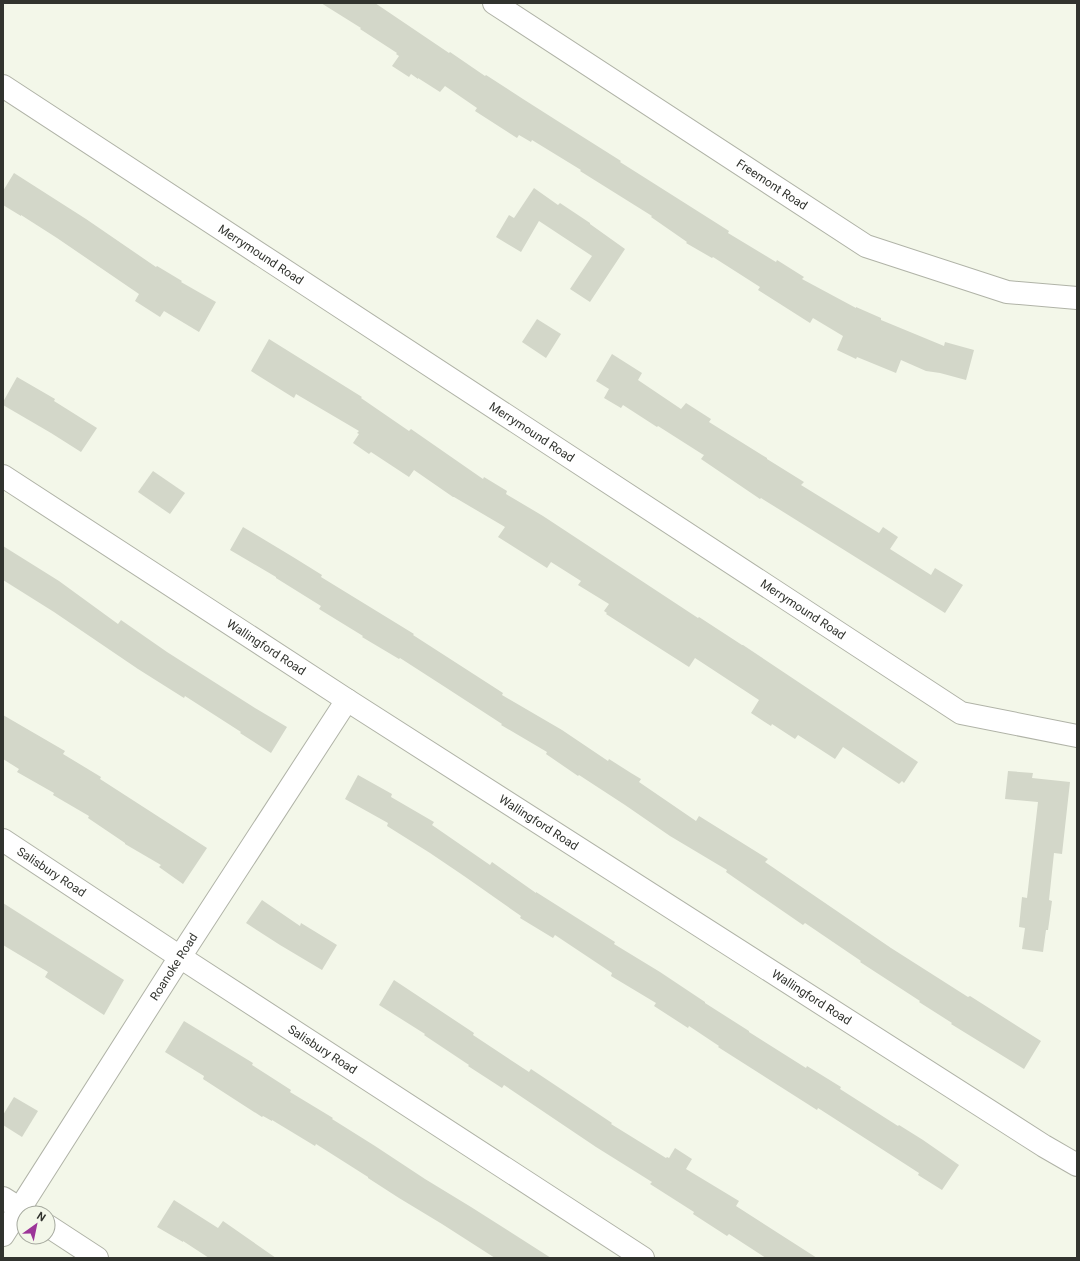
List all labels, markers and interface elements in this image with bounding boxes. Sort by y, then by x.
street label: Freemont Road [734,156,810,213]
street label: Merrymound Road [216,222,306,288]
street label: Merrymound Road [487,399,577,465]
street label: Merrymound Road [758,577,848,642]
street label: Wallingford Road [224,617,308,678]
street label: Wallingford Road [496,792,581,853]
street label: Salisbury Road [14,844,88,900]
street label: Roanoke Road [147,931,201,1003]
street label: Wallingford Road [769,967,854,1028]
street label: Salisbury Road [285,1022,360,1077]
north arrow [16,1205,56,1245]
text: N [34,1209,48,1225]

